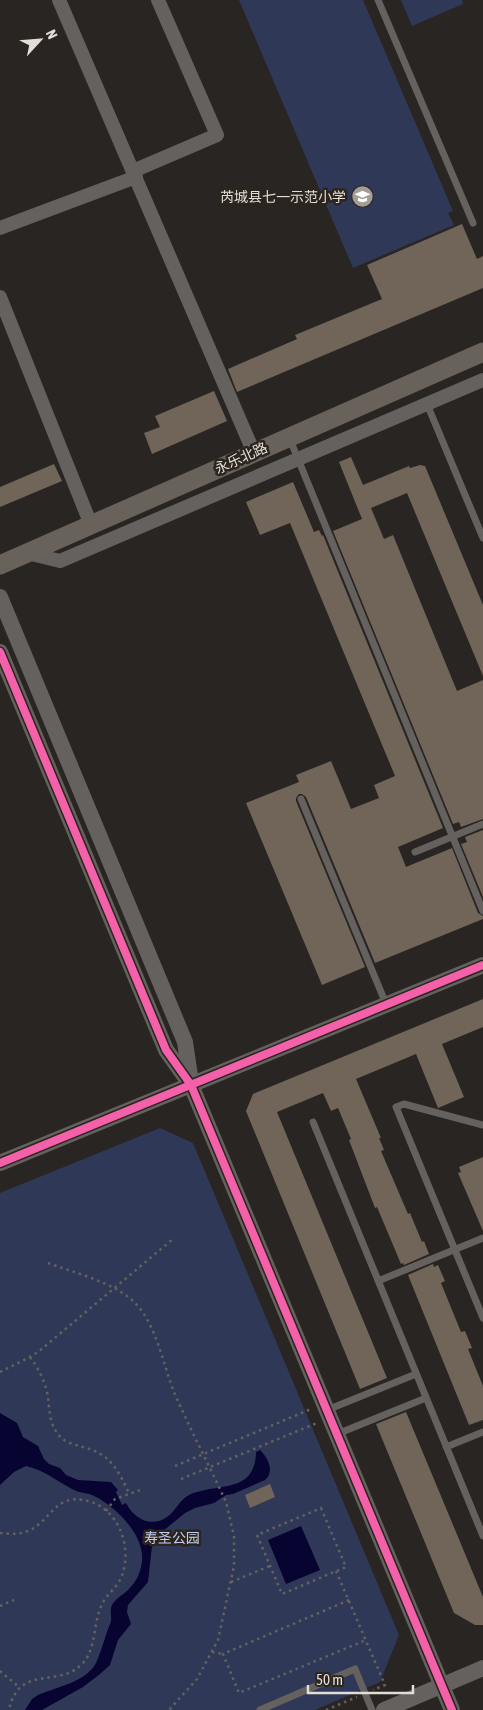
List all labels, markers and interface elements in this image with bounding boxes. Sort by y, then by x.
north arrow [15,15,65,65]
text: N [43,27,61,42]
school or university icon: 芮城县七一示范小学 [350,185,374,209]
place label: 芮城县七一示范小学 [220,189,346,205]
street label: 永乐北路 [212,439,270,477]
park label: 寿圣公园 [144,1530,200,1546]
scale bar [308,1662,413,1694]
text: 50 m [316,1671,343,1688]

